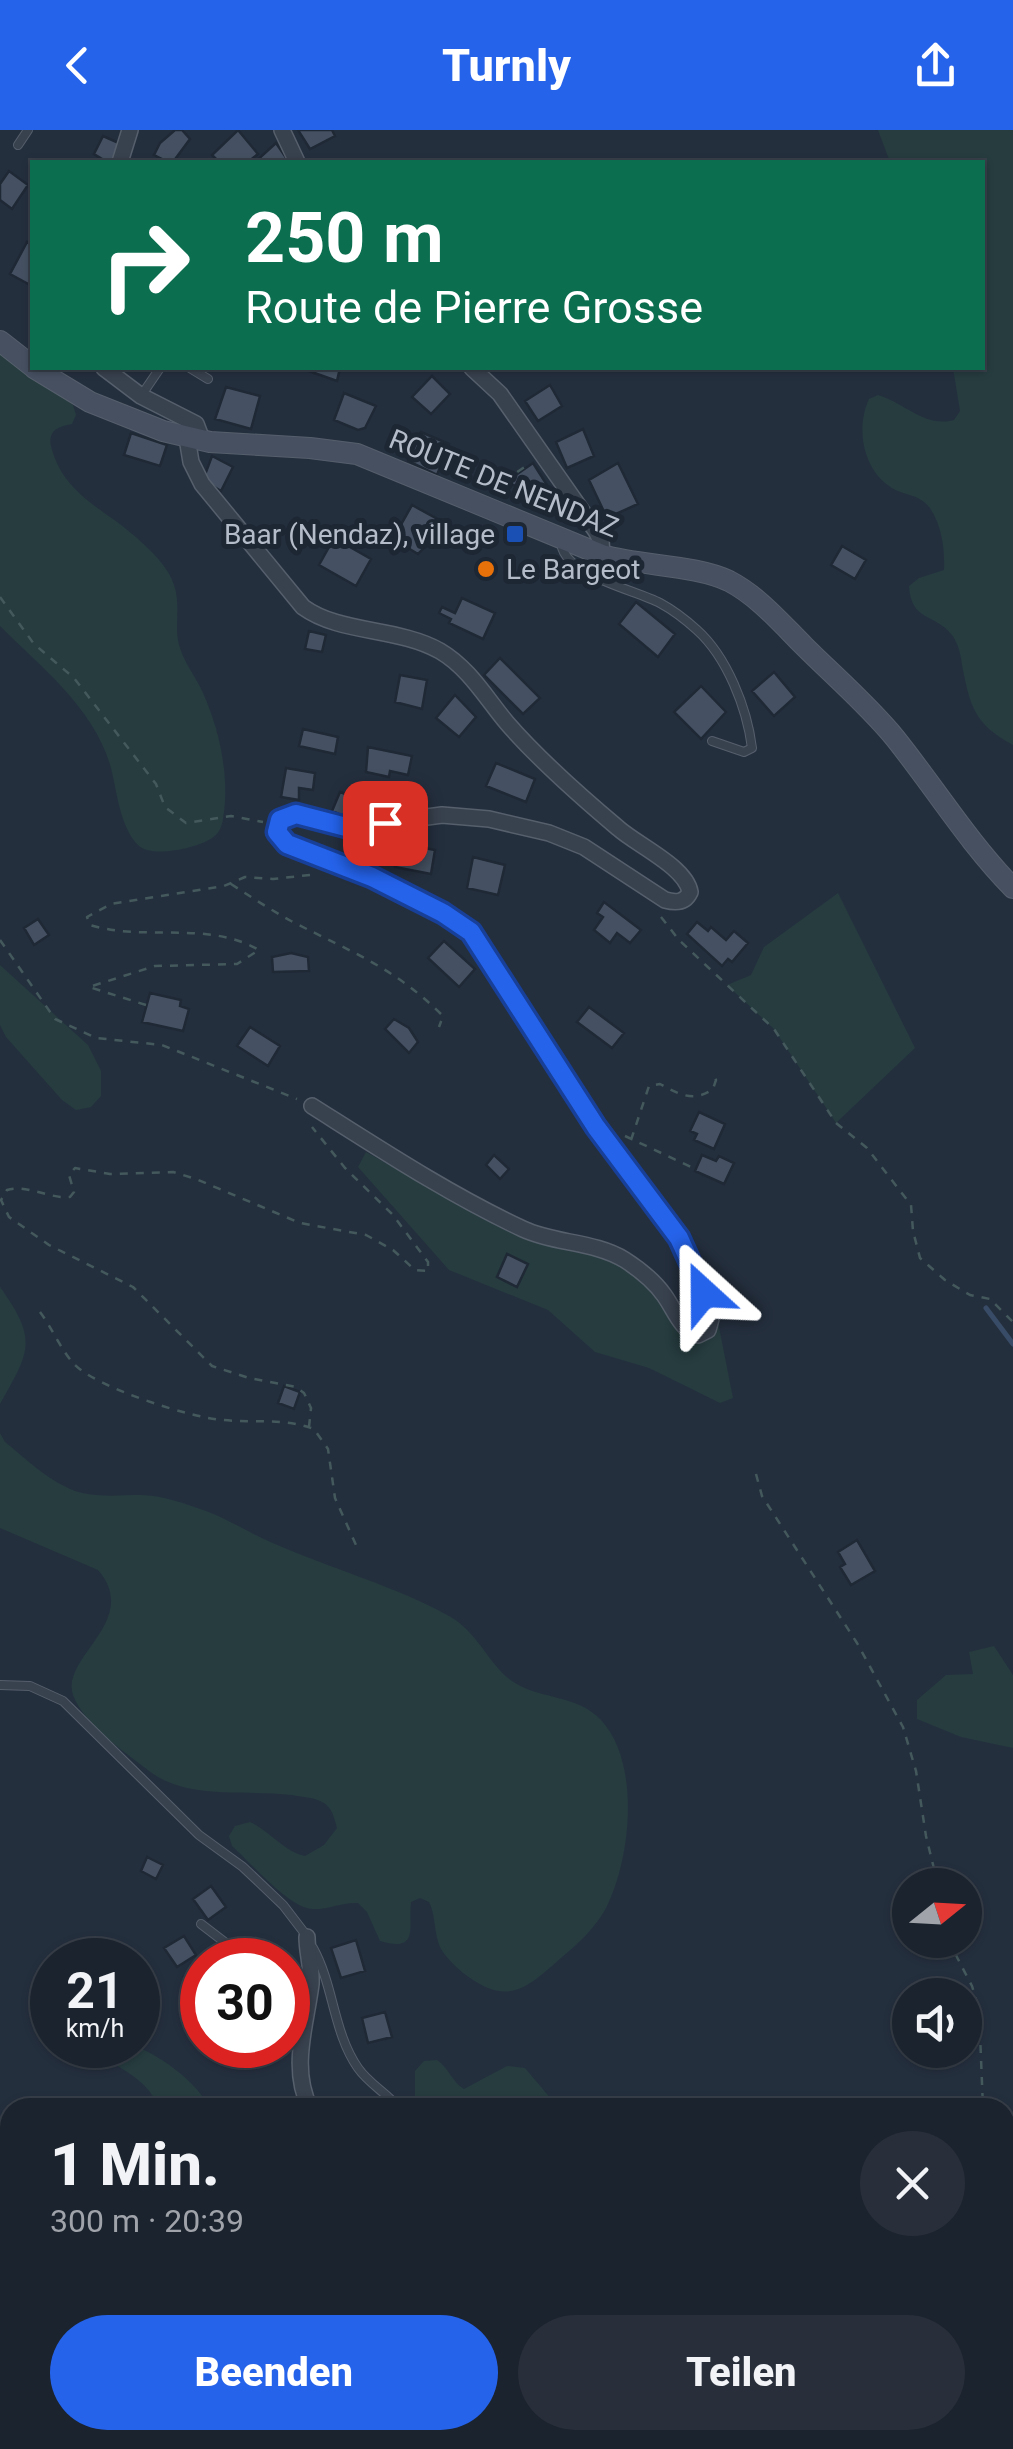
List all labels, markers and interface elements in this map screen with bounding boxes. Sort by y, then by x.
icon: back [50,38,105,93]
icon: share [908,38,963,93]
text: Turnly [442,39,571,92]
text: 250 m [245,197,444,279]
icon: right [80,200,210,330]
text: Route de Pierre Grosse [245,281,703,334]
street label: ROUTE DE NENDAZ [384,422,623,545]
place label: Baar (Nendaz), village [224,518,495,551]
marker: Baar (Nendaz), village [504,523,526,545]
place label: Le Bargeot [506,553,640,586]
marker: Le Bargeot [475,558,497,580]
pin [343,781,428,866]
icon: arrive [358,796,413,851]
position arrow [652,1241,756,1345]
north arrow [892,1868,982,1958]
map controls [892,1868,982,2068]
speed limit sign: 30 [180,1938,310,2068]
text: 21 [66,1962,124,2020]
button: sound [892,1978,982,2068]
text: km/h [66,2014,124,2043]
text: 1 Min. [50,2129,220,2200]
button: close [860,2131,965,2236]
text: 300 m · 20:39 [50,2202,244,2240]
button: Beenden [50,2315,498,2430]
button: Teilen [518,2315,965,2430]

